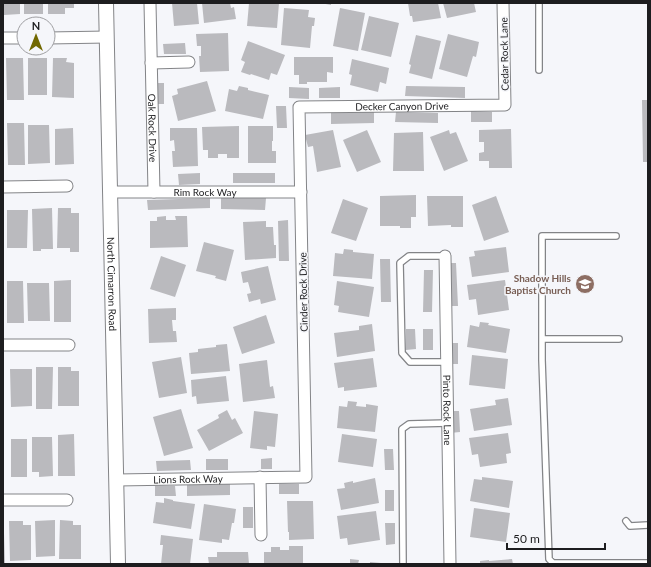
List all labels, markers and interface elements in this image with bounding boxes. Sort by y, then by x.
north arrow [16,16,56,56]
street label: Cedar Rock Lane [497,17,511,91]
text: N [32,19,40,32]
street label: Oak Rock Drive [146,94,159,162]
street label: Decker Canyon Drive [355,100,449,112]
street label: Rim Rock Way [173,186,237,198]
street label: North Cimarron Road [105,237,119,331]
street label: Cinder Rock Drive [296,252,310,332]
place label: Shadow Hills Baptist Church [505,272,572,296]
school or university icon: Shadow Hills Baptist Church [574,273,596,295]
street label: Pinto Rock Lane [441,375,454,445]
street label: Lions Rock Way [153,472,224,485]
scale bar [507,525,605,551]
text: 50 m [513,531,540,546]

